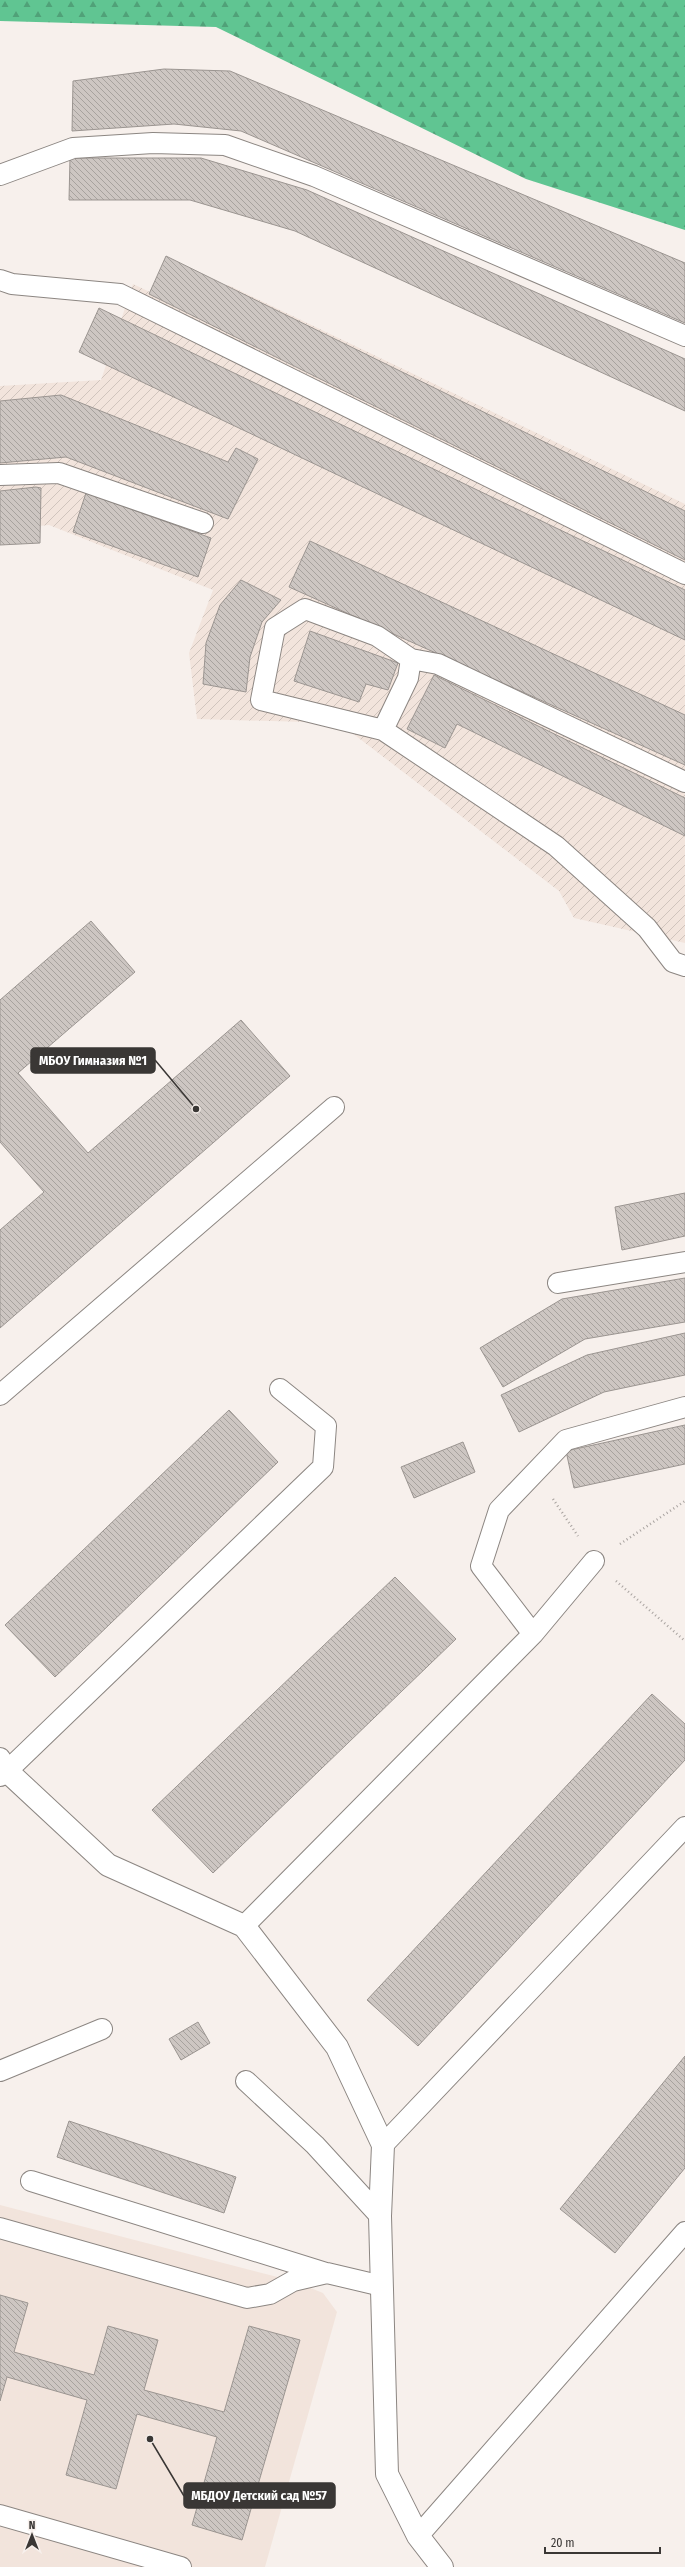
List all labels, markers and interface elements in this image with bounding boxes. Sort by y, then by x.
callout: МБОУ Гимназия №1 [31,1048,155,1073]
text: МБОУ Гимназия №1 [39,1053,147,1068]
callout: МБДОУ Детский сад №57 [184,2483,335,2508]
text: МБДОУ Детский сад №57 [191,2488,327,2503]
north arrow [12,2515,52,2555]
text: N [29,2519,35,2532]
scale bar [545,2529,660,2555]
text: 20 m [551,2536,575,2550]

